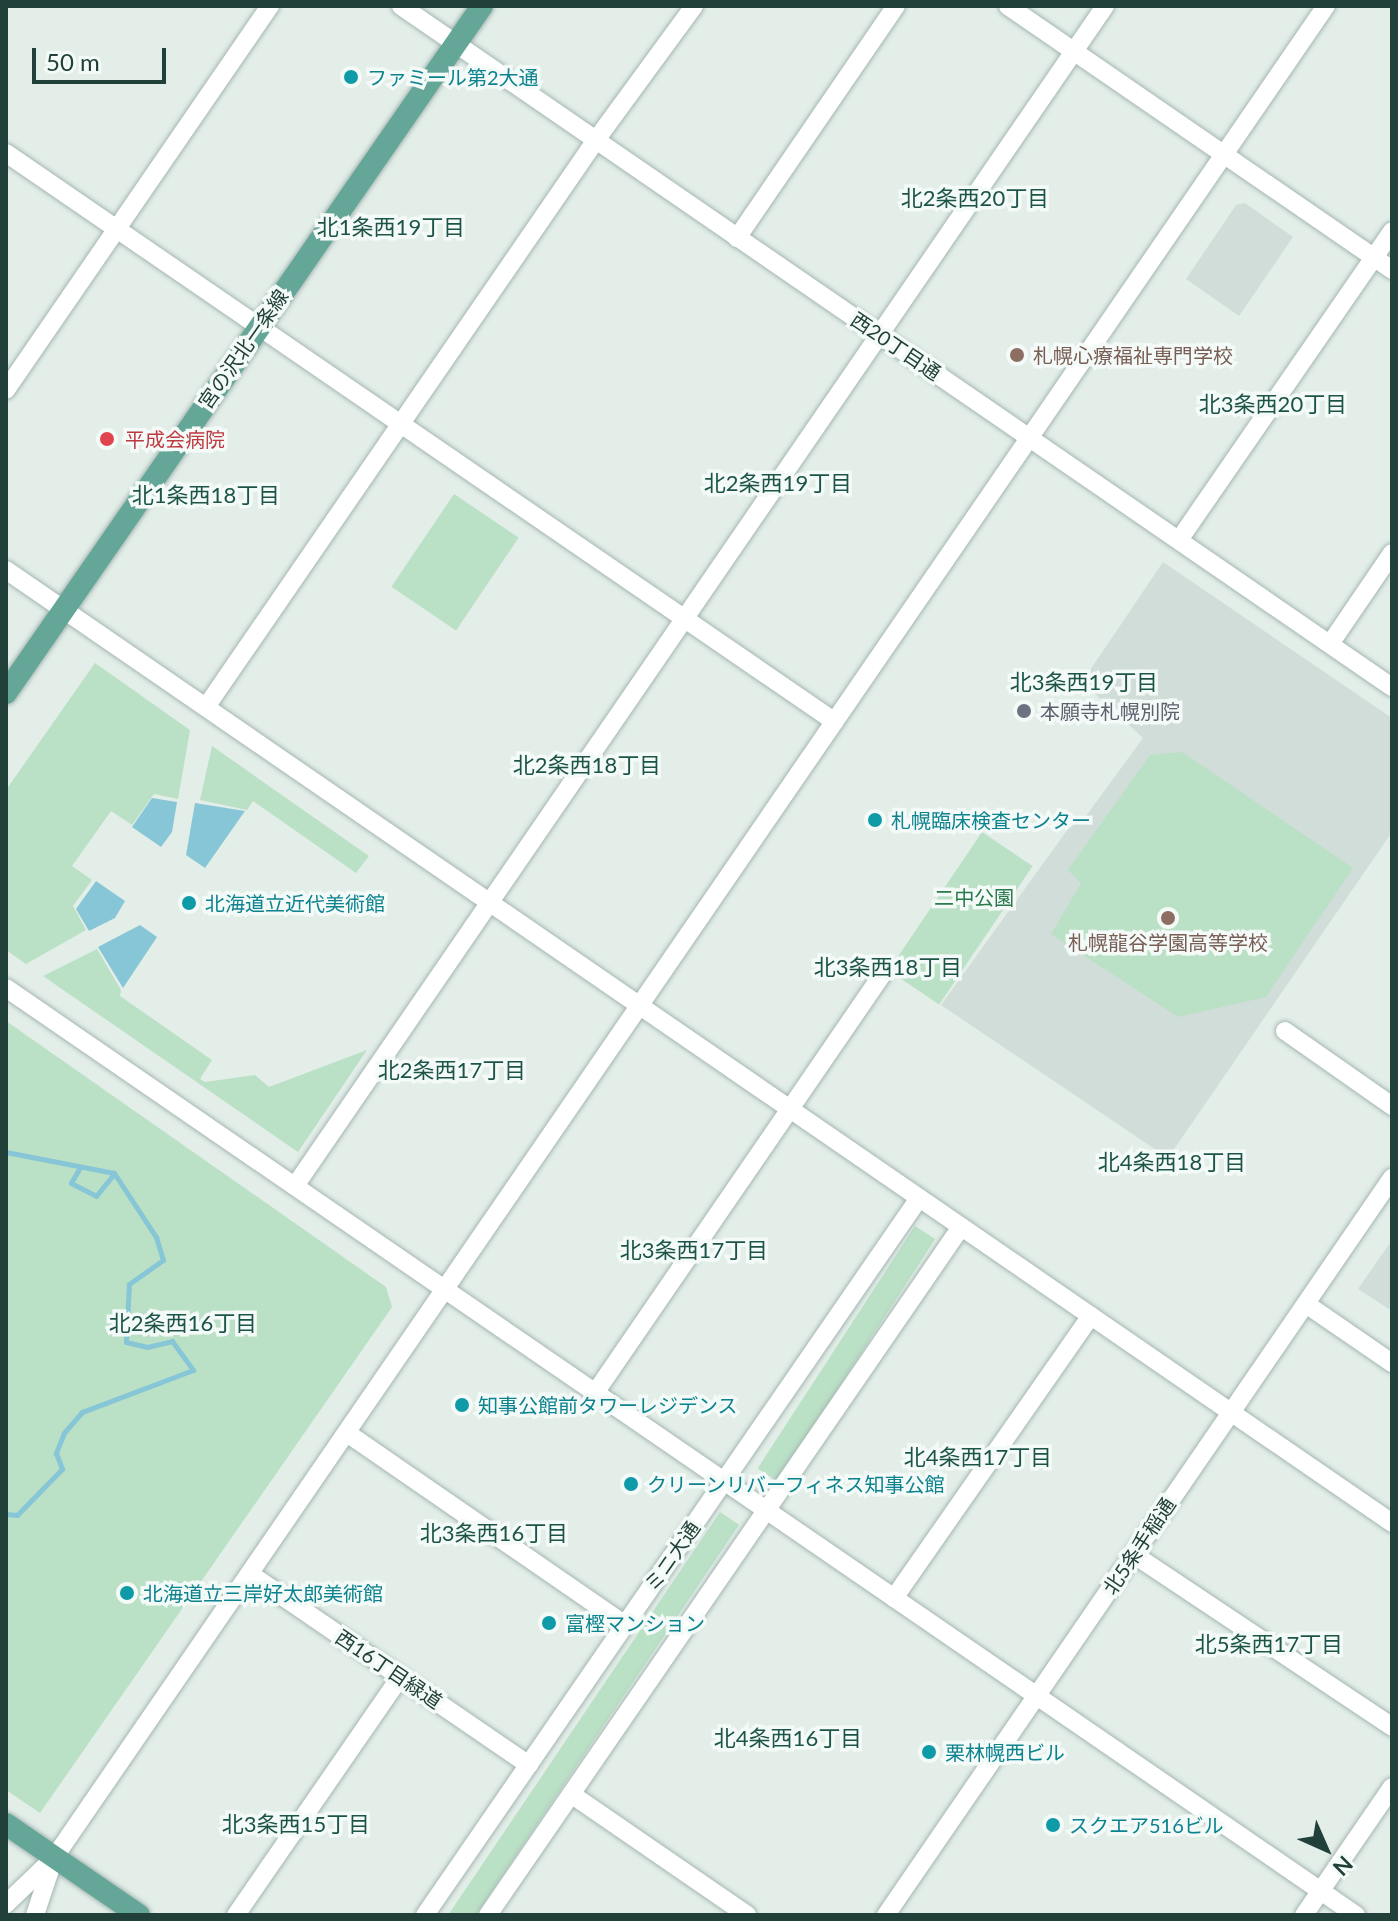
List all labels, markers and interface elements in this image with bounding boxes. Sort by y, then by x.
scale bar [36,32,170,82]
text: 50 m [46,47,100,76]
place label: ファミール第2大通 [367,65,539,89]
marker: ファミール第2大通 [342,68,360,86]
district label: 北2条西20丁目 [901,185,1049,211]
district label: 北1条西19丁目 [317,214,465,240]
street label: 宮の沢北一条線 [193,285,293,413]
street label: 西20丁目通 [847,307,945,385]
place label: 札幌心療福祉専門学校 [1033,343,1233,367]
marker: 札幌心療福祉専門学校 [1008,346,1026,364]
district label: 北3条西20丁目 [1199,391,1347,417]
place label: 平成会病院 [125,427,225,451]
marker: 平成会病院 [96,428,118,450]
district label: 北2条西19丁目 [704,470,852,496]
district label: 北1条西18丁目 [132,482,280,508]
district label: 北3条西19丁目 [1010,669,1158,695]
place label: 本願寺札幌別院 [1040,699,1180,723]
marker: 本願寺札幌別院 [1015,702,1033,720]
district label: 北2条西18丁目 [513,752,661,778]
place label: 札幌臨床検査センター [891,808,1091,832]
marker: 札幌臨床検査センター [866,811,884,829]
park label: 二中公園 [934,885,1014,909]
place label: 北海道立近代美術館 [205,891,385,915]
marker: 北海道立近代美術館 [180,894,198,912]
marker: 札幌龍谷学園高等学校 [1159,909,1177,927]
place label: 札幌龍谷学園高等学校 [1068,930,1268,954]
district label: 北3条西18丁目 [814,954,962,980]
district label: 北2条西17丁目 [378,1057,526,1083]
district label: 北4条西18丁目 [1098,1149,1246,1175]
district label: 北3条西17丁目 [620,1237,768,1263]
district label: 北2条西16丁目 [109,1310,257,1336]
place label: 知事公館前タワーレジデンス [478,1393,738,1417]
marker: 知事公館前タワーレジデンス [453,1396,471,1414]
district label: 北4条西17丁目 [904,1444,1052,1470]
place label: クリーンリバーフィネス知事公館 [647,1472,947,1496]
marker: クリーンリバーフィネス知事公館 [622,1475,640,1493]
street label: 北5条手稲通 [1098,1493,1180,1599]
street label: ミニ大通 [639,1516,705,1596]
district label: 北3条西16丁目 [420,1520,568,1546]
place label: 北海道立三岸好太郎美術館 [143,1581,383,1605]
marker: 北海道立三岸好太郎美術館 [118,1584,136,1602]
place label: 富樫マンション [565,1611,705,1635]
marker: 富樫マンション [540,1614,558,1632]
street label: 西16丁目緑道 [331,1625,447,1713]
district label: 北5条西17丁目 [1195,1631,1343,1657]
district label: 北4条西16丁目 [714,1725,862,1751]
place label: 栗林幌西ビル [945,1740,1065,1764]
marker: 栗林幌西ビル [920,1743,938,1761]
north arrow [1286,1809,1366,1889]
district label: 北3条西15丁目 [222,1811,370,1837]
place label: スクエア516ビル [1069,1813,1224,1837]
marker: スクエア516ビル [1044,1816,1062,1834]
text: N [1328,1851,1359,1882]

